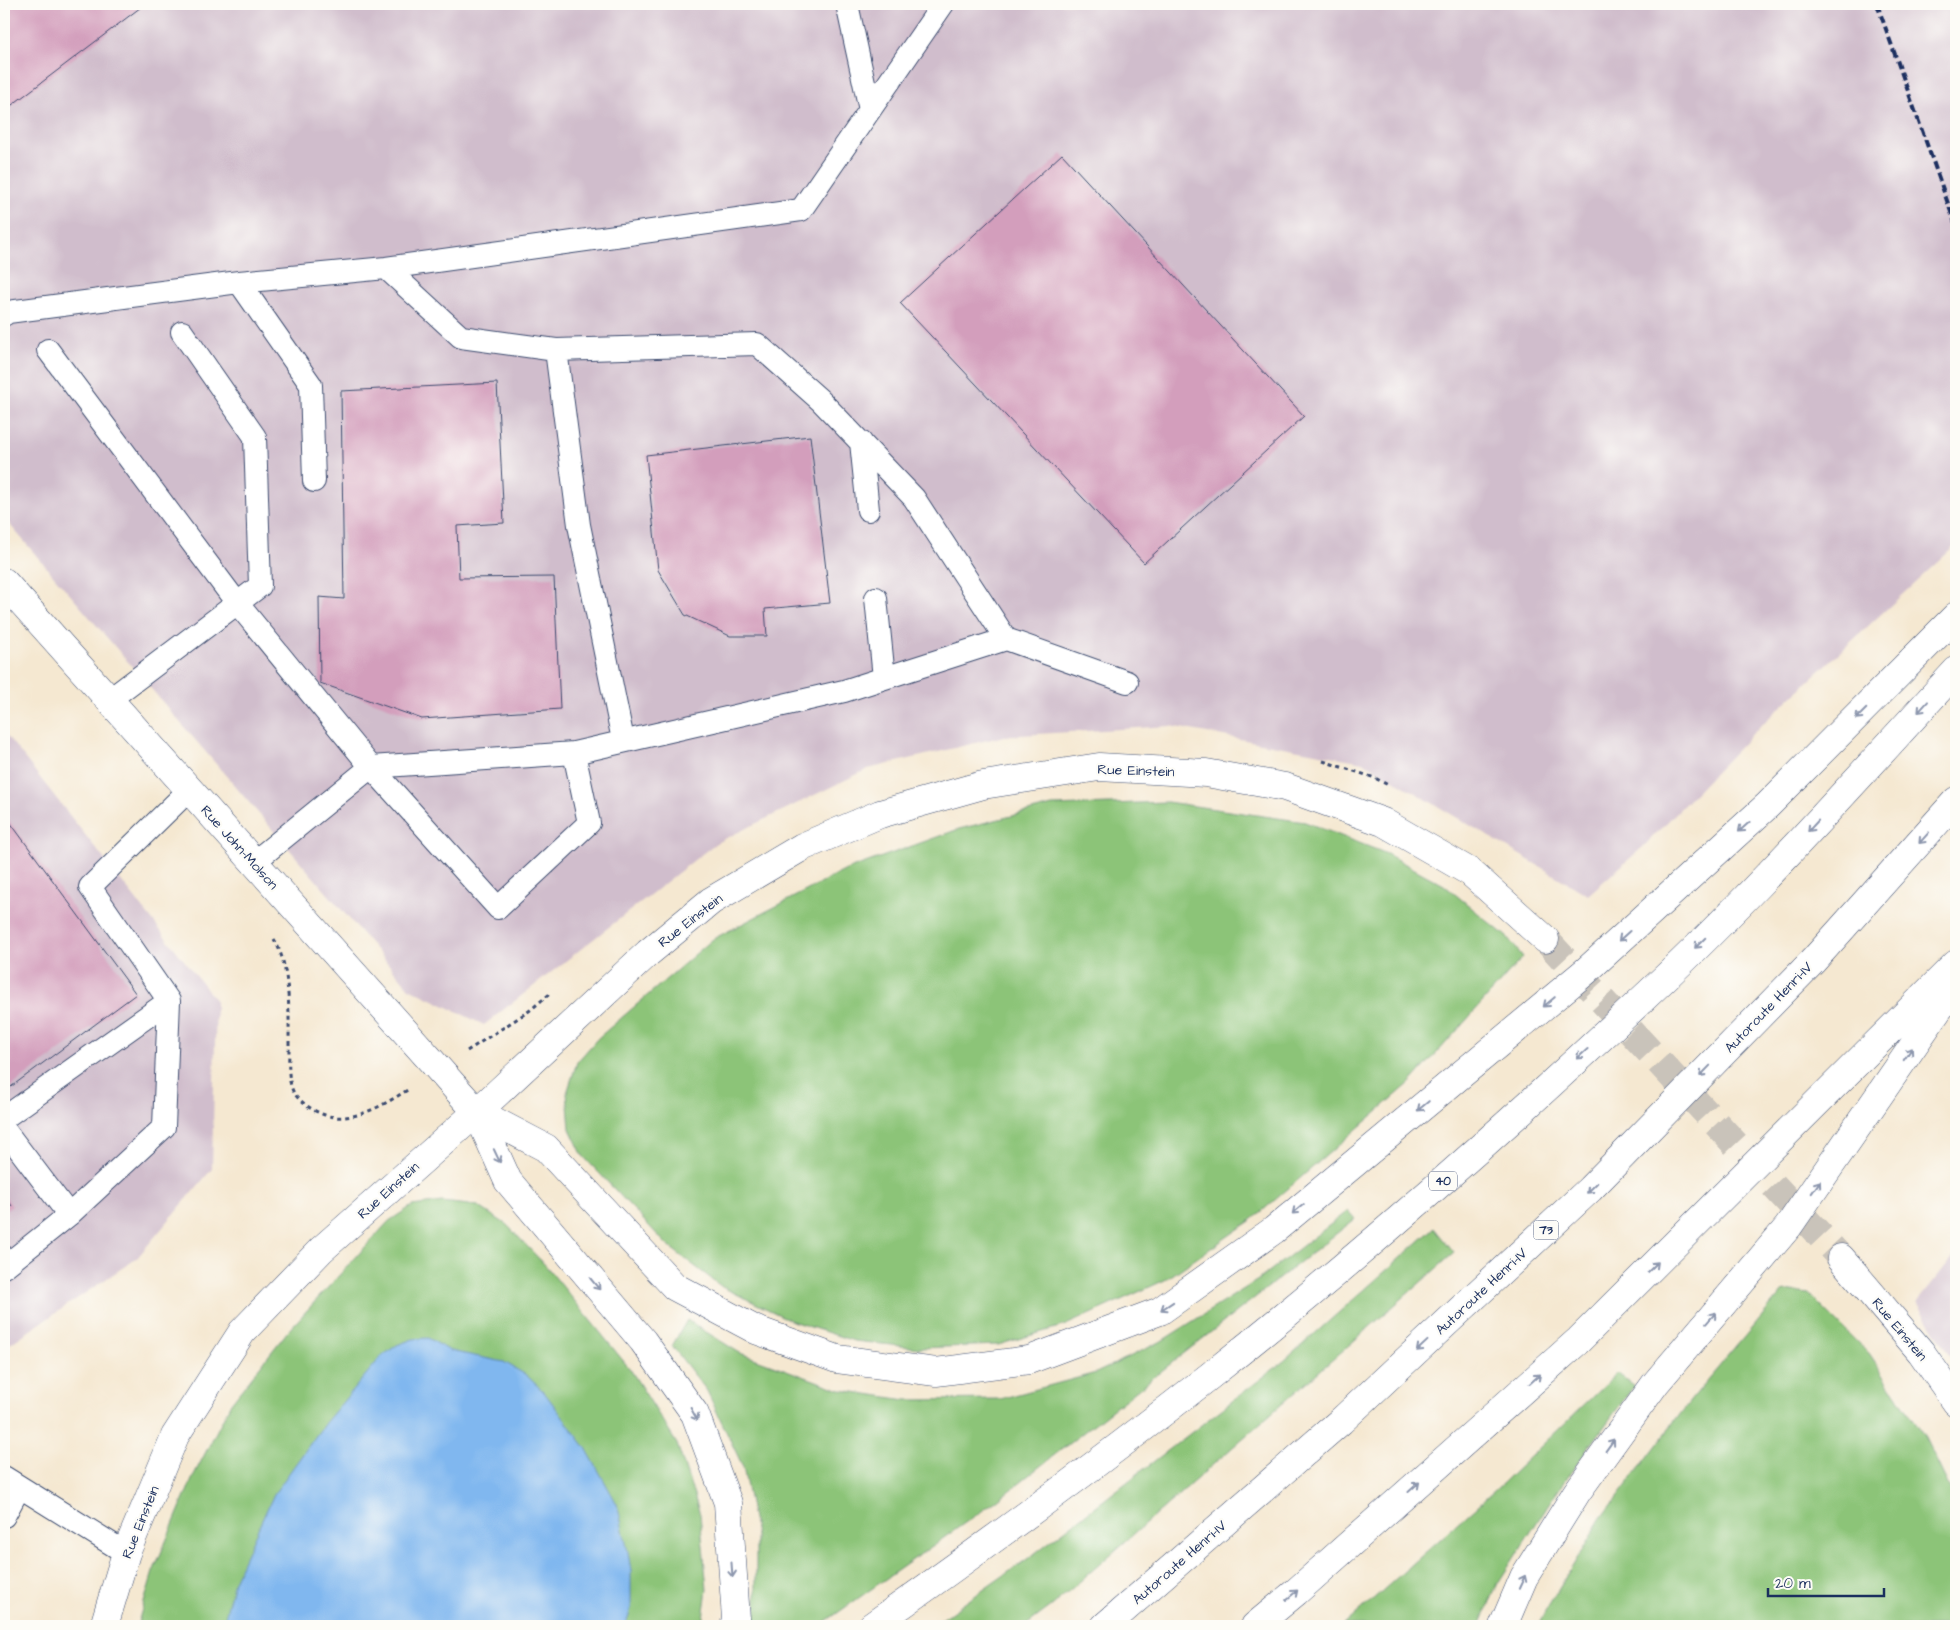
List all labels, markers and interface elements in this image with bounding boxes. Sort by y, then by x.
one-way arrow [1917,700,1929,713]
one-way arrow [1855,707,1867,720]
street label: Rue Einstein [1097,760,1175,782]
street label: Rue John-Molson [196,801,283,894]
one-way arrow [1807,820,1819,833]
one-way arrow [1738,821,1751,833]
one-way arrow [1918,831,1930,844]
street label: Rue Einstein [654,889,727,952]
one-way arrow [1618,931,1631,942]
one-way arrow [1694,936,1706,949]
street label: Autoroute Henri-IV [1720,958,1817,1058]
one-way arrow [1542,997,1555,1008]
one-way arrow [1903,1047,1913,1061]
one-way arrow [1575,1048,1588,1060]
one-way arrow [1699,1065,1711,1078]
one-way arrow [1417,1100,1430,1112]
one-way arrow [493,1148,502,1163]
street label: Rue Einstein [353,1158,424,1224]
road number: 40 [1429,1172,1457,1190]
one-way arrow [1811,1180,1821,1194]
one-way arrow [1586,1181,1598,1194]
one-way arrow [1292,1204,1305,1215]
road number: 73 [1534,1220,1558,1240]
street label: Autoroute Henri-IV [1431,1244,1532,1340]
one-way arrow [1646,1261,1659,1273]
one-way arrow [590,1278,601,1291]
street label: Rue Einstein [1867,1294,1932,1366]
one-way arrow [1161,1301,1175,1311]
one-way arrow [1705,1312,1716,1325]
one-way arrow [1415,1340,1428,1352]
one-way arrow [1528,1373,1541,1385]
one-way arrow [689,1406,699,1421]
one-way arrow [1605,1439,1616,1452]
one-way arrow [1407,1481,1420,1493]
street label: Rue Einstein [117,1483,165,1562]
street label: Autoroute Henri-IV [1128,1516,1231,1609]
one-way arrow [728,1561,737,1577]
scale bar [1768,1565,1884,1597]
text: 20 m [1775,1573,1811,1594]
one-way arrow [1518,1574,1528,1589]
one-way arrow [1286,1590,1299,1601]

